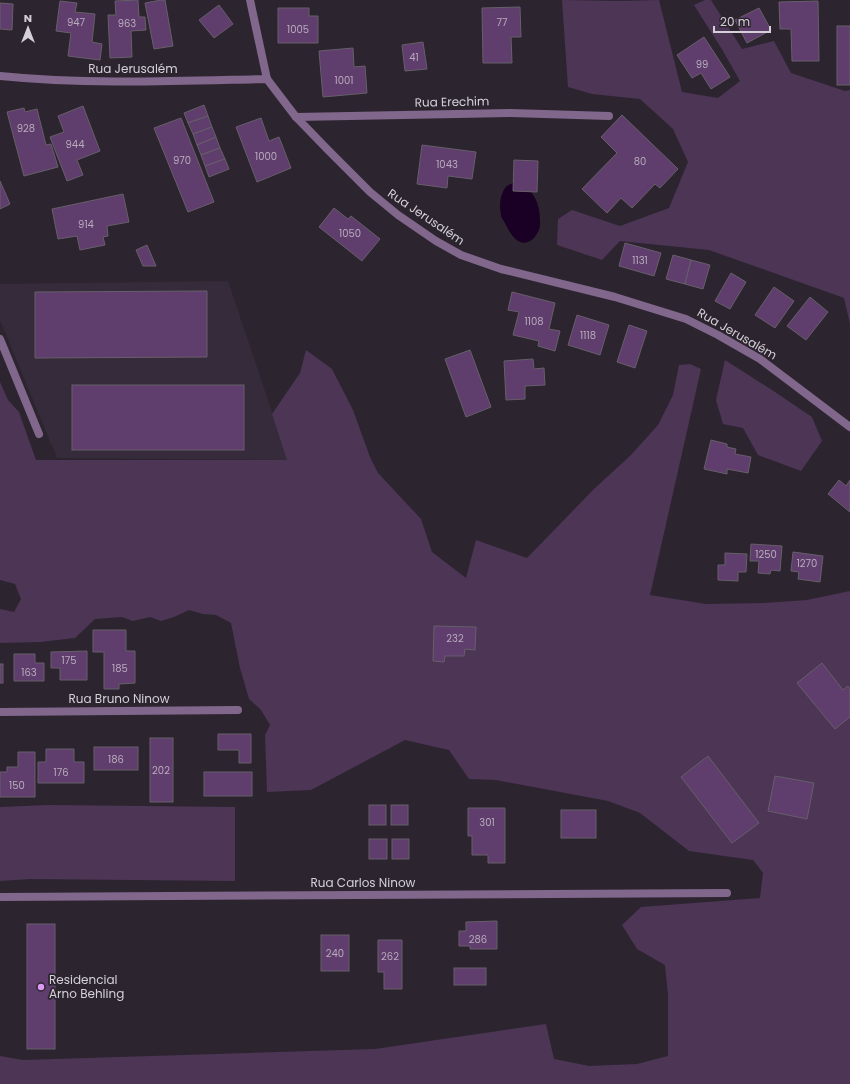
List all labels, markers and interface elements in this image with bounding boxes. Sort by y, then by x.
north arrow [8,8,48,48]
scale bar [714,8,770,34]
text: N [24,10,32,26]
text: 20 m [720,13,750,30]
house number: 947 [67,15,86,30]
house number: 77 [497,15,508,30]
house number: 963 [118,16,136,31]
house number: 1005 [287,22,309,37]
house number: 41 [409,50,419,65]
house number: 99 [696,57,708,72]
street label: Rua Jerusalém [88,60,178,77]
house number: 1001 [335,73,353,88]
street label: Rua Erechim [415,92,489,111]
house number: 928 [17,121,35,136]
house number: 944 [66,137,84,152]
house number: 1000 [255,149,277,164]
house number: 970 [173,153,191,168]
house number: 80 [634,154,646,169]
house number: 1043 [436,157,458,172]
street label: Rua Jerusalém [384,185,468,249]
house number: 914 [78,217,94,232]
house number: 1050 [339,226,361,241]
house number: 1131 [632,253,648,268]
street label: Rua Jerusalém [694,304,780,363]
house number: 1108 [525,314,544,329]
house number: 1118 [580,328,596,343]
house number: 1250 [755,547,777,562]
house number: 1270 [797,556,817,571]
house number: 232 [446,631,464,646]
house number: 175 [62,653,76,668]
house number: 185 [112,661,128,676]
house number: 163 [21,665,37,680]
street label: Rua Bruno Ninow [69,690,170,707]
house number: 186 [108,752,124,767]
house number: 202 [152,763,170,778]
house number: 176 [53,765,69,780]
house number: 150 [9,778,25,793]
house number: 301 [479,815,495,830]
street label: Rua Carlos Ninow [311,874,416,891]
house number: 286 [469,932,487,947]
house number: 240 [326,946,344,961]
house number: 262 [381,949,399,964]
place label: Residencial Arno Behling [49,971,124,1002]
marker: Residencial Arno Behling [36,982,46,992]

